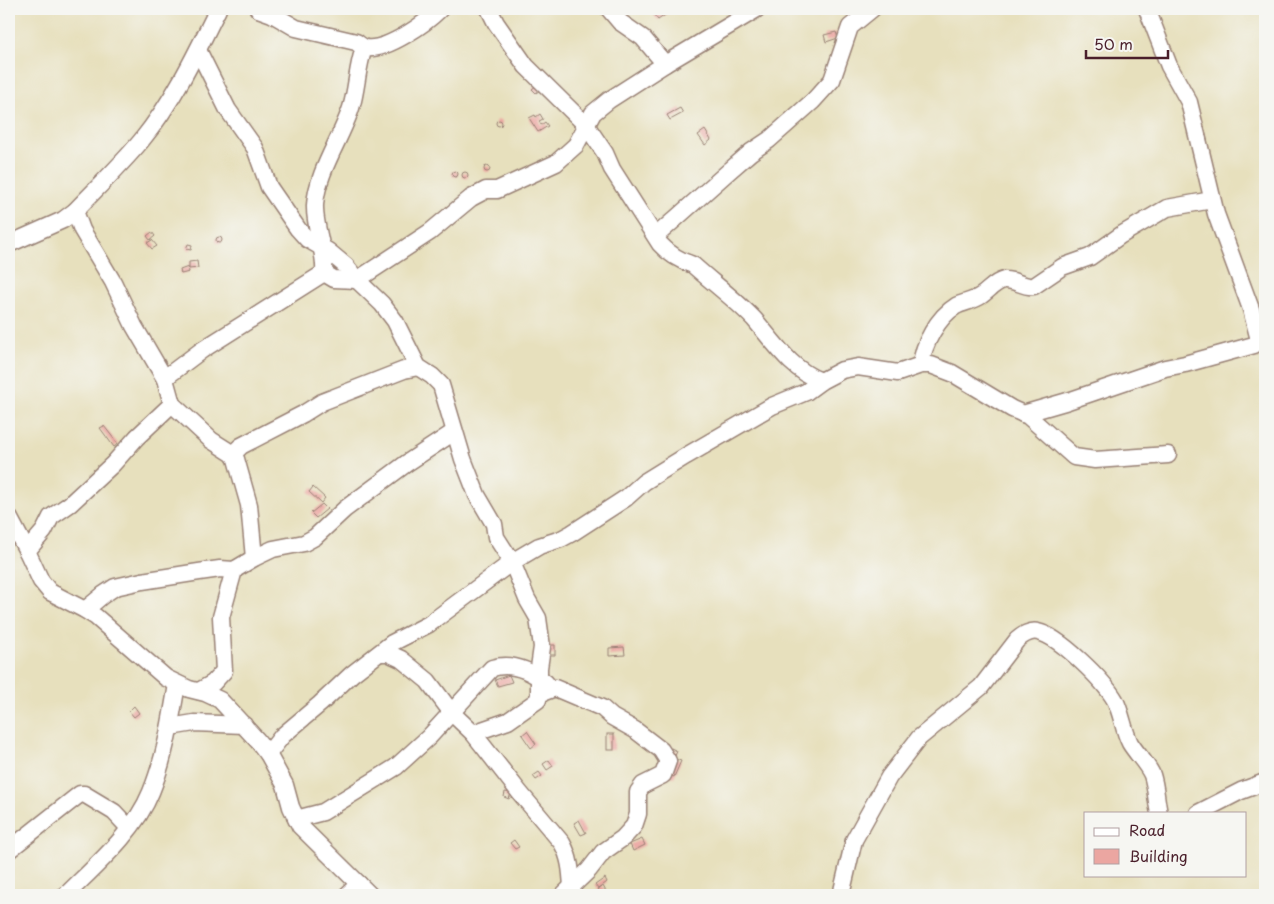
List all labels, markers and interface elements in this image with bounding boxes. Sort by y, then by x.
scale bar [1086,28,1169,60]
text: 50 m [1094,32,1133,55]
legend [1084,812,1246,876]
text: Road [1129,818,1165,841]
text: Building [1129,844,1188,867]

